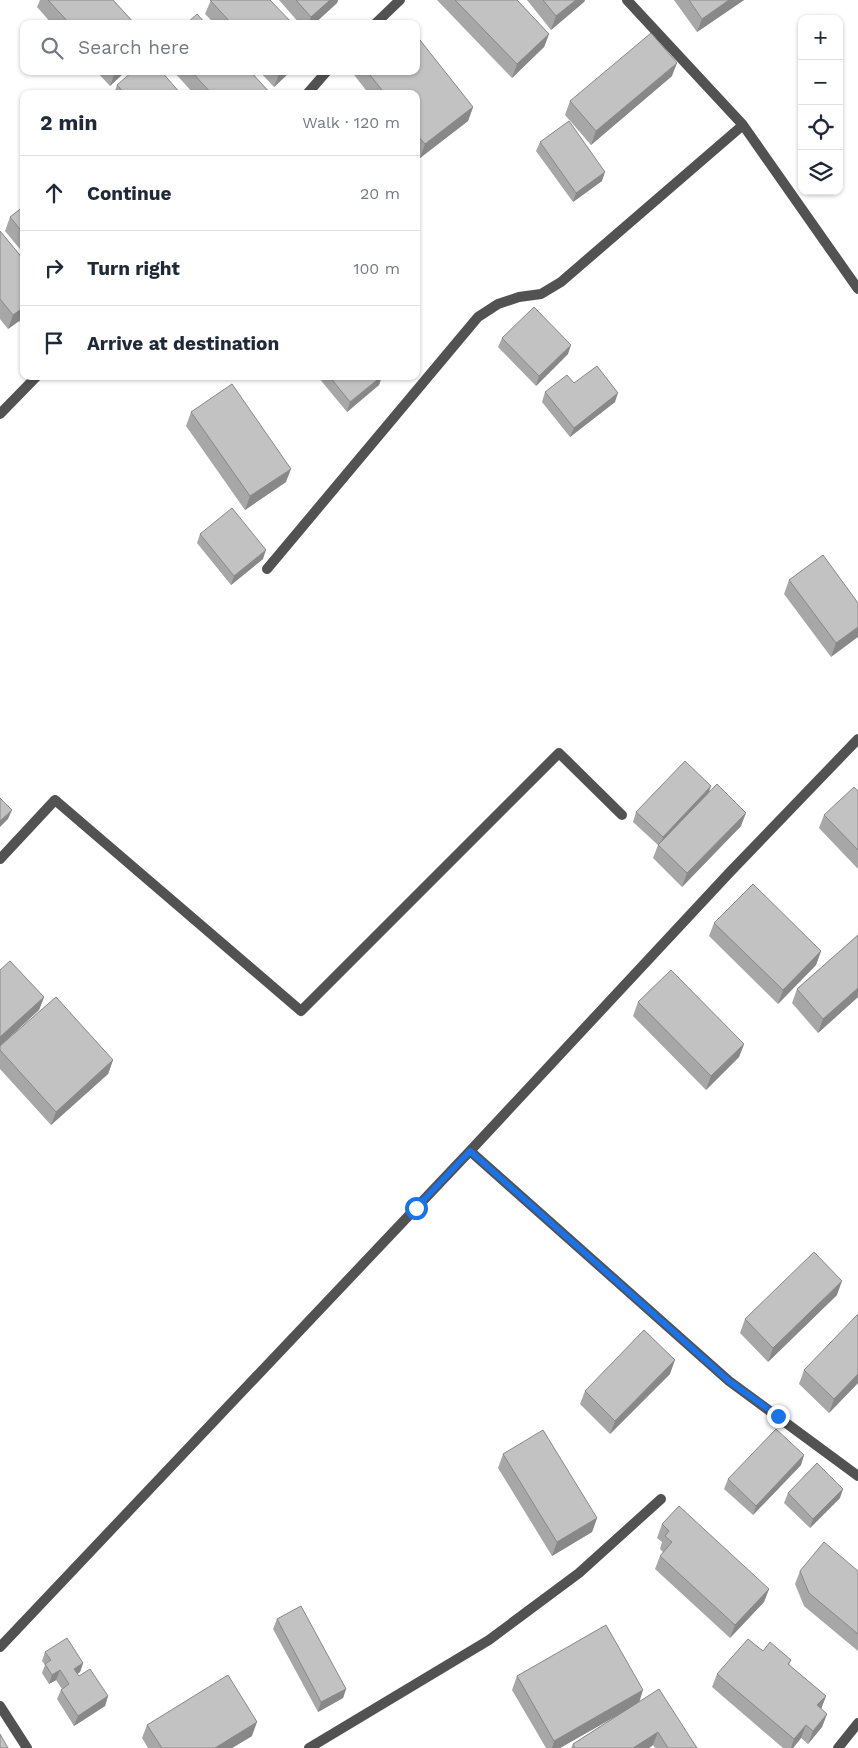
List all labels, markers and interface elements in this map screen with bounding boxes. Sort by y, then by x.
map controls [798,15,843,195]
button: + [798,15,843,60]
search box [20,20,420,75]
icon: search [38,34,66,62]
text: Search here [78,36,189,59]
button: − [798,60,843,105]
button: locate [798,105,843,150]
text: 2 min [40,110,97,135]
text: Walk · 120 m [302,113,400,132]
button: layers [798,150,843,195]
icon: ahead [40,179,68,207]
text: Continue [87,182,171,205]
text: 20 m [360,184,400,203]
icon: right [40,254,68,282]
text: Turn right [87,257,180,280]
text: 100 m [353,259,400,278]
icon: arrive [40,329,68,357]
text: Arrive at destination [87,332,279,355]
route start [405,1197,428,1220]
route end [767,1405,790,1428]

